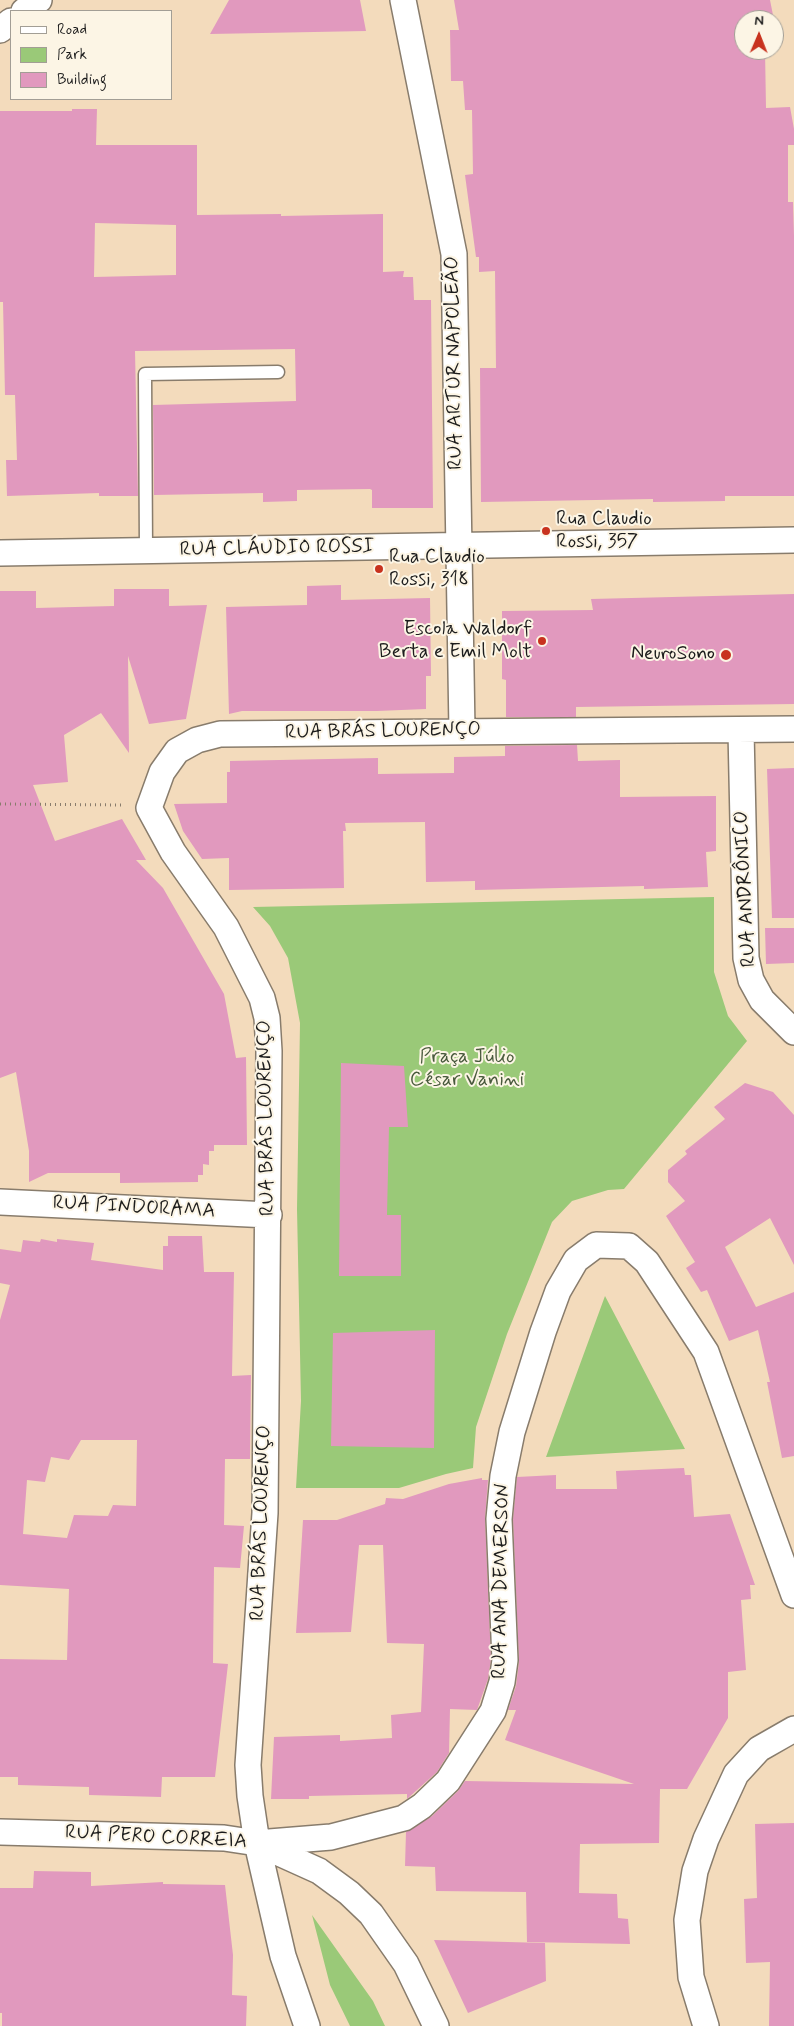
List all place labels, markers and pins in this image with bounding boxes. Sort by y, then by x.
place label: Rua Claudio Rossi, 357 [556,508,652,555]
marker: Rua Claudio Rossi, 357 [540,525,552,537]
place label: Rua Claudio Rossi, 318 [389,546,485,593]
marker: Rua Claudio Rossi, 318 [373,563,385,575]
place label: Escola Waldorf Berta e Emil Molt [379,618,532,665]
marker: Escola Waldorf Berta e Emil Molt [536,635,548,647]
place label: NeuroSono [631,643,715,667]
marker: NeuroSono [719,648,733,662]

